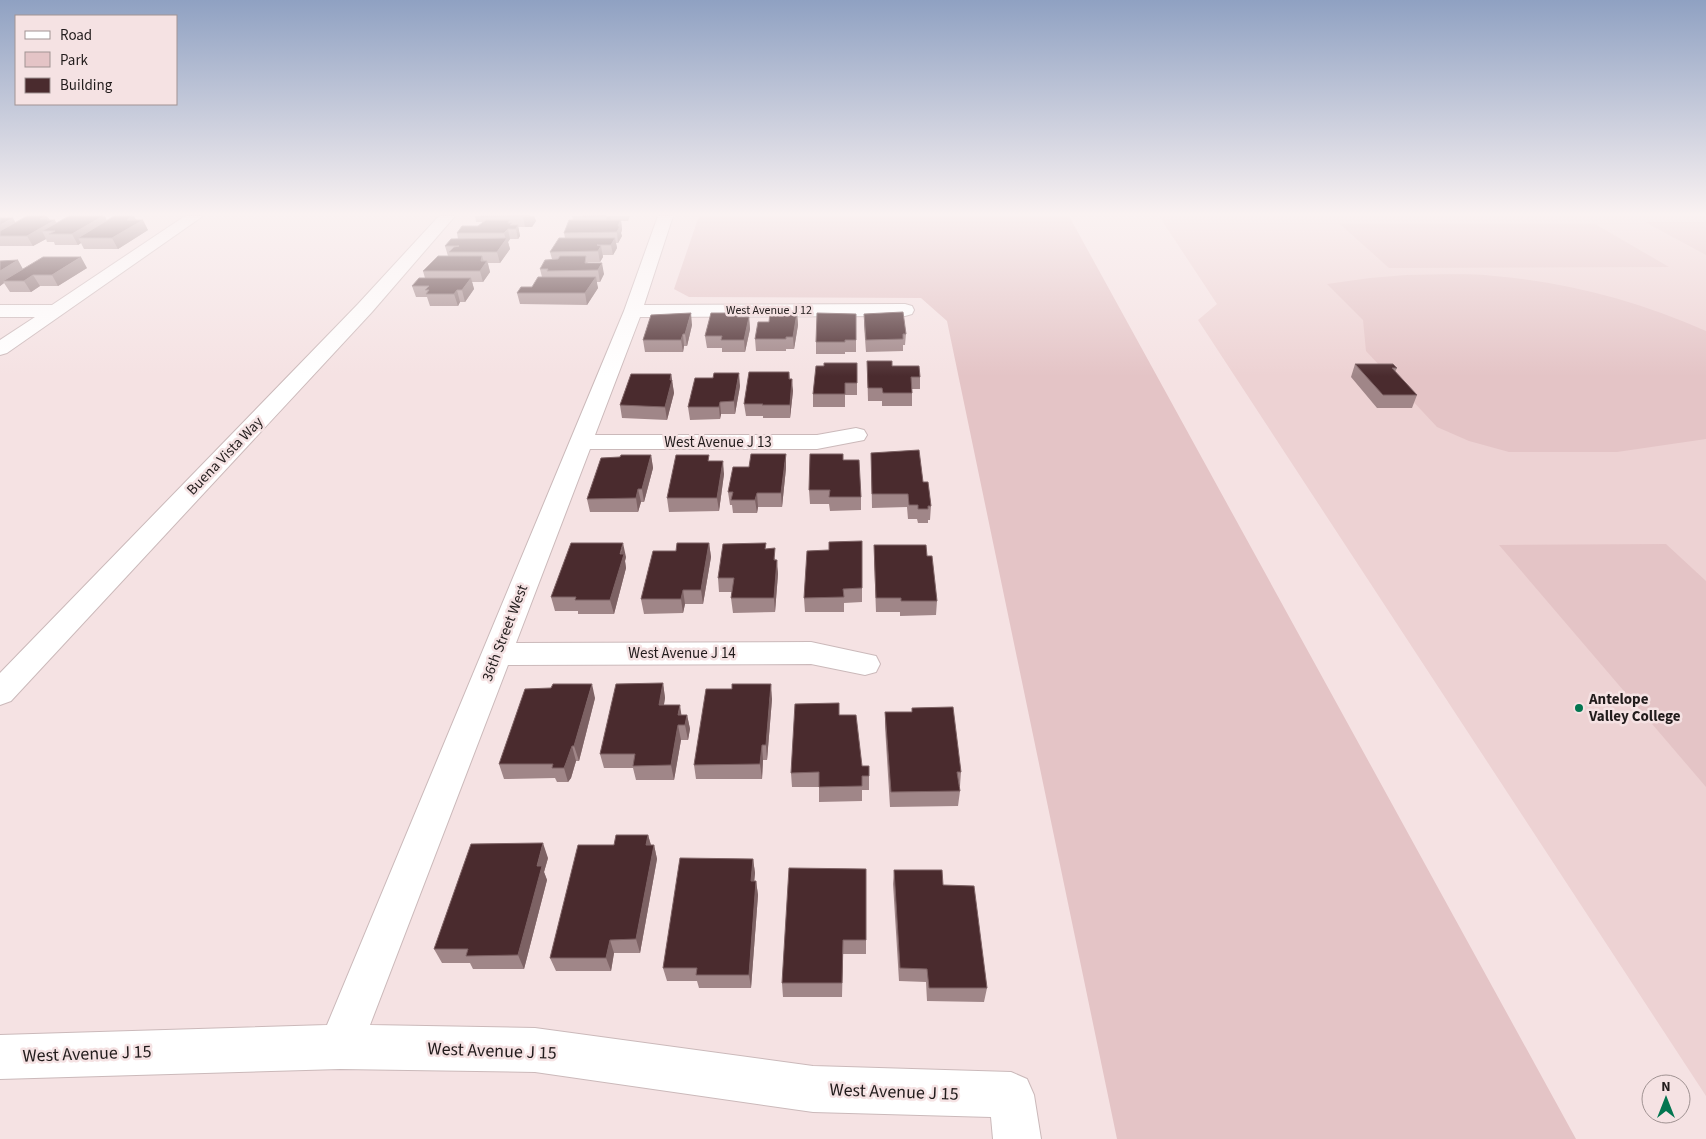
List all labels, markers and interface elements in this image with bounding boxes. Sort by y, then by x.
legend [15,15,178,105]
text: Road [60,25,92,46]
text: Park [60,50,89,71]
text: Building [60,75,113,96]
street label: West Avenue J 12 [726,302,812,319]
street label: Buena Vista Way [182,412,268,500]
street label: West Avenue J 13 [664,432,772,453]
street label: 36th Street West [477,582,533,684]
street label: West Avenue J 14 [628,643,736,664]
place label: Antelope Valley College [1588,689,1681,727]
marker: Antelope Valley College [1573,702,1585,714]
street label: West Avenue J 15 [427,1036,557,1066]
street label: West Avenue J 15 [22,1039,152,1069]
north arrow [1641,1074,1691,1124]
street label: West Avenue J 15 [829,1077,959,1107]
text: N [1661,1077,1671,1097]

